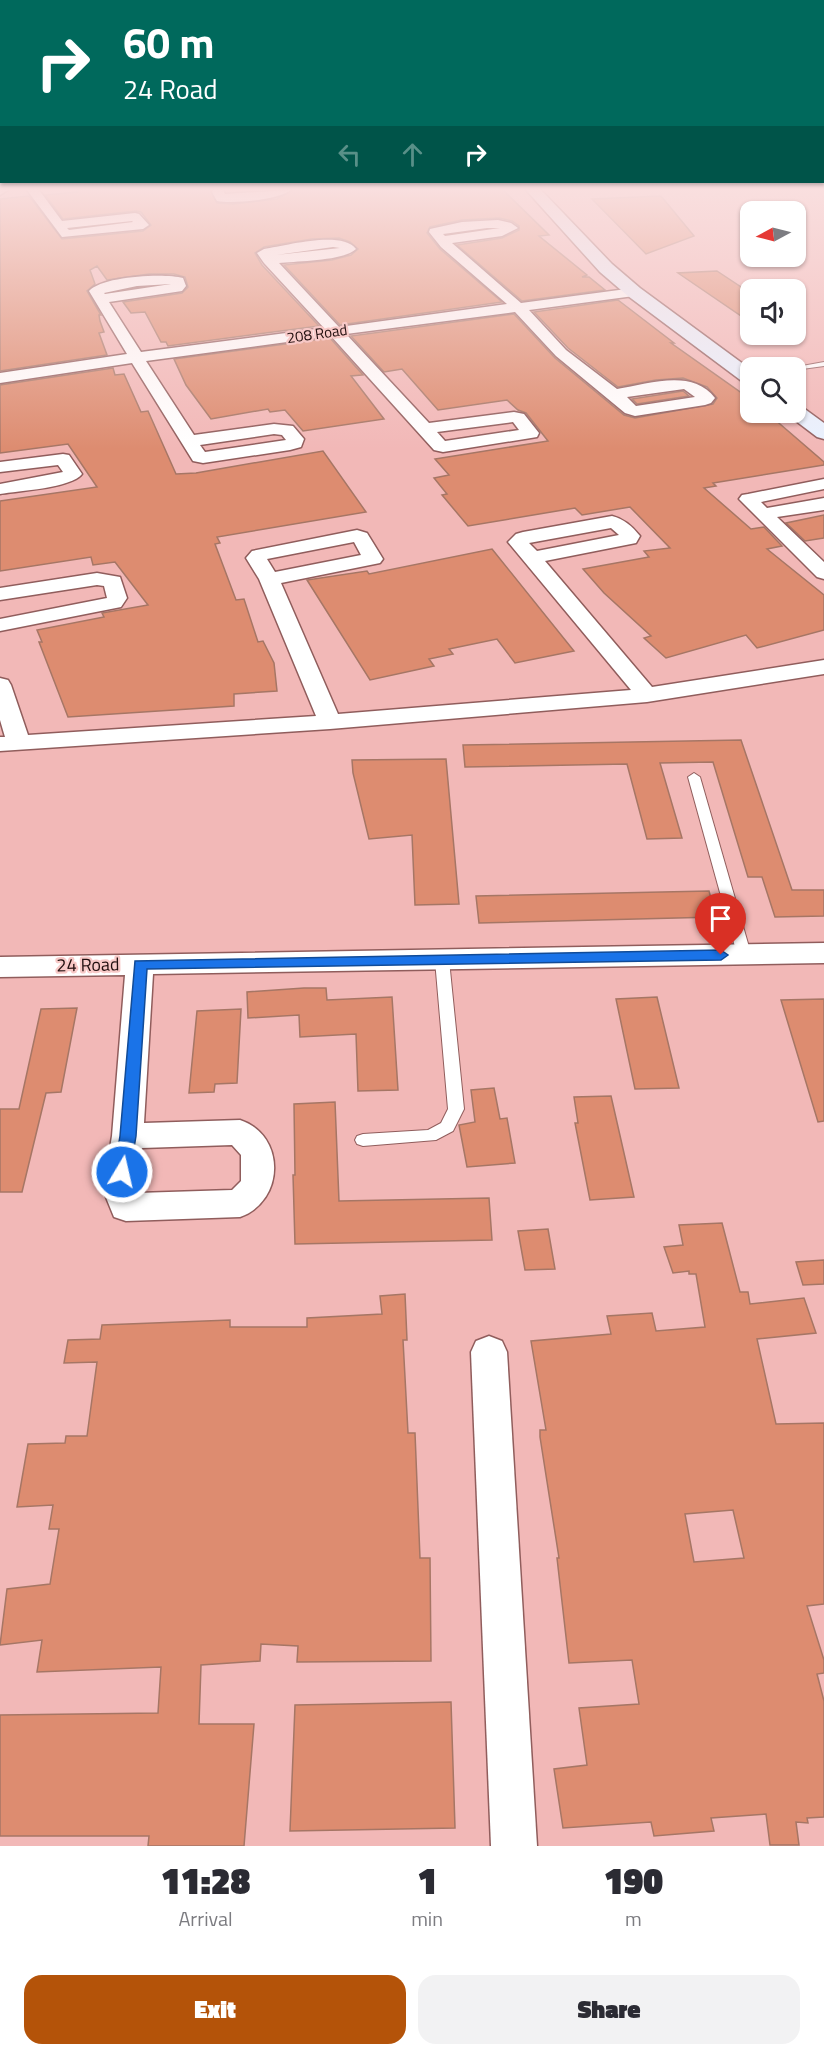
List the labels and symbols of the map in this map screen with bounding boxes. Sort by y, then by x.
north arrow [740,201,806,267]
street label: 208 Road [285,318,349,349]
pin [695,893,746,955]
street label: 24 Road [56,950,120,979]
position arrow [90,1140,154,1204]

